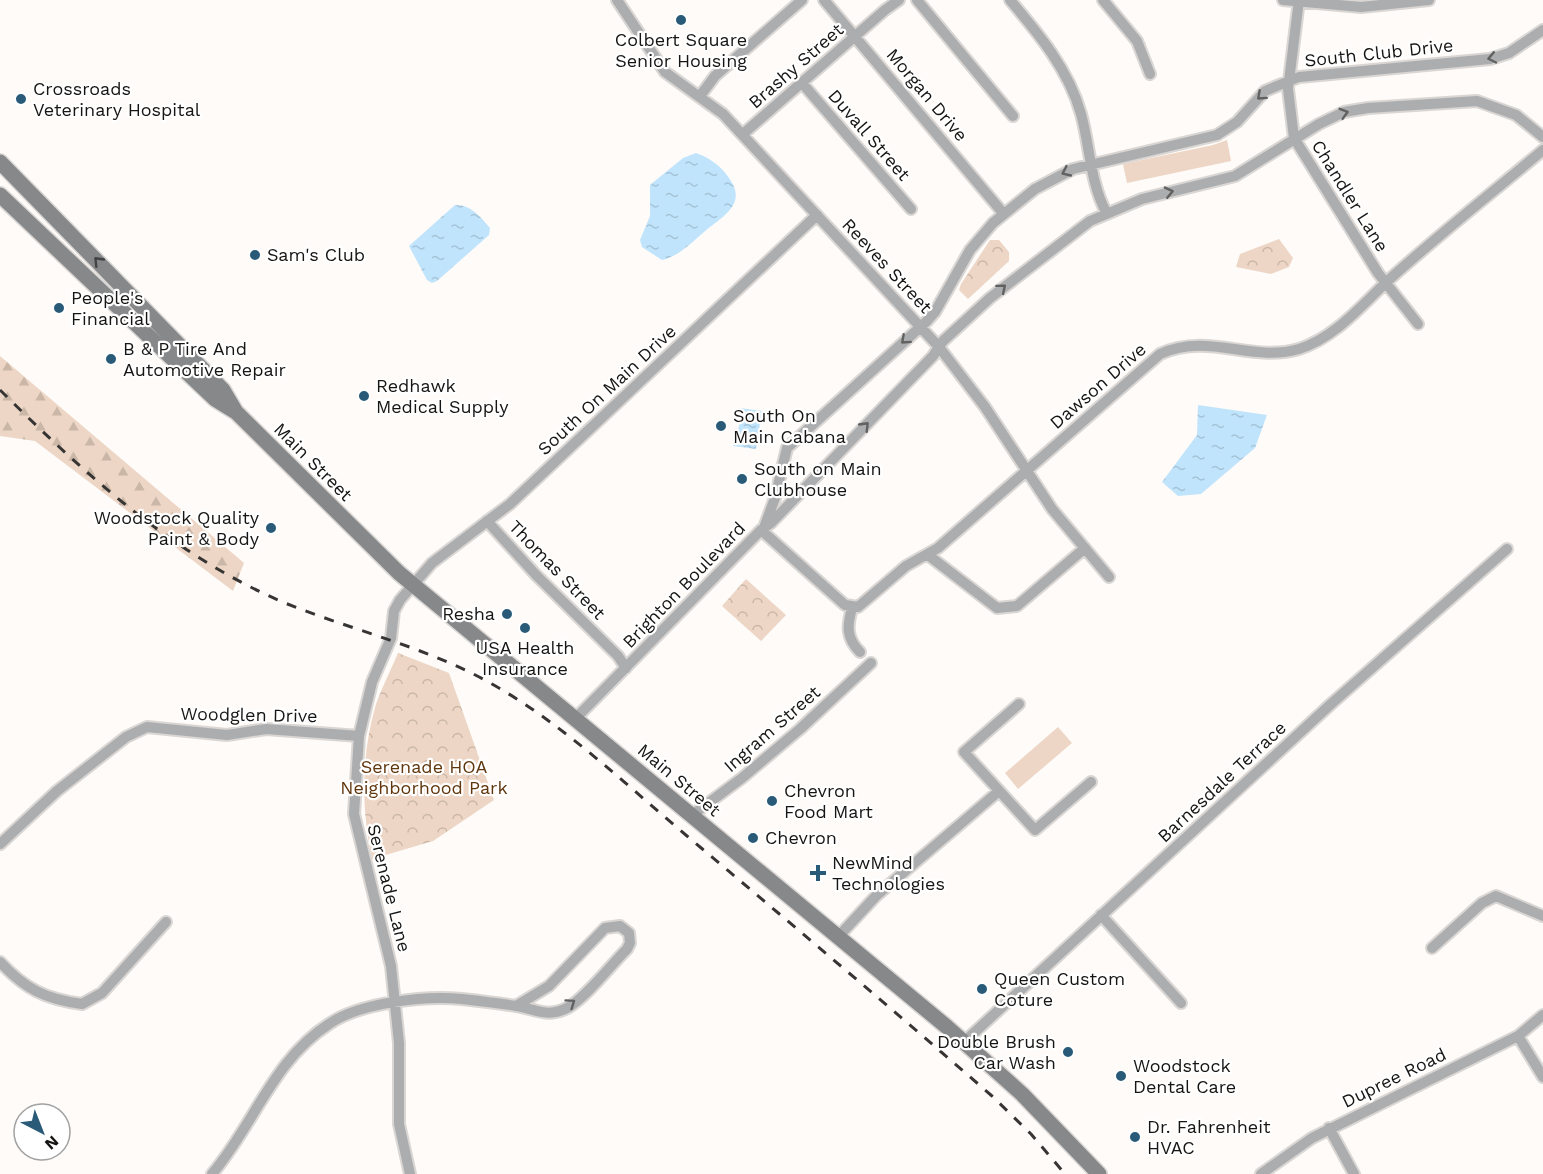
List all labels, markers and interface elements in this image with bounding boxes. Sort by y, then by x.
marker: Colbert Square Senior Housing [674,13,688,27]
street label: Brashy Street [744,19,848,112]
place label: Colbert Square Senior Housing [615,29,747,71]
street label: South Club Drive [1304,34,1454,71]
street label: Morgan Drive [882,44,972,145]
one-way arrow [1487,50,1497,63]
place label: Crossroads Veterinary Hospital [33,78,201,120]
street label: Duvall Street [824,85,915,185]
one-way arrow [1258,89,1268,100]
marker: Crossroads Veterinary Hospital [14,92,28,106]
one-way arrow [1339,107,1349,120]
street label: Chandler Lane [1308,136,1393,255]
one-way arrow [1061,165,1072,177]
one-way arrow [1164,187,1174,200]
street label: Reeves Street [838,214,937,318]
place label: Sam's Club [267,244,365,265]
marker: Sam's Club [248,248,262,262]
one-way arrow [94,257,105,267]
one-way arrow [995,284,1006,295]
place label: People's Financial [71,287,150,329]
marker: People's Financial [52,301,66,315]
street label: South On Main Drive [533,320,680,459]
one-way arrow [901,333,912,344]
place label: B & P Tire And Automotive Repair [123,338,286,380]
street label: Dawson Drive [1045,338,1150,433]
marker: B & P Tire And Automotive Repair [104,352,118,366]
place label: Redhawk Medical Supply [376,375,509,417]
marker: Redhawk Medical Supply [357,389,371,403]
place label: South On Main Cabana [733,405,846,447]
street label: Main Street [270,418,357,505]
marker: South On Main Cabana [714,419,728,433]
one-way arrow [858,423,869,434]
place label: South on Main Clubhouse [754,458,882,500]
marker: South on Main Clubhouse [735,472,749,486]
place label: Woodstock Quality Paint & Body [94,507,260,549]
street label: Thomas Street [505,516,610,624]
street label: Brighton Boulevard [618,517,749,652]
marker: Woodstock Quality Paint & Body [264,521,278,535]
place label: Resha [442,603,495,624]
marker: Resha [500,607,514,621]
marker: USA Health Insurance [518,621,532,635]
place label: USA Health Insurance [476,637,574,679]
street label: Ingram Street [719,681,824,776]
street label: Woodglen Drive [180,703,318,726]
street label: Barnesdale Terrace [1153,717,1290,846]
street label: Main Street [634,739,725,821]
park label: Serenade HOA Neighborhood Park [340,756,508,798]
place label: Chevron Food Mart [784,780,873,822]
marker: Chevron Food Mart [765,794,779,808]
street label: Serenade Lane [363,822,416,954]
place label: Chevron [765,827,837,848]
marker: Chevron [746,831,760,845]
place label: NewMind Technologies [832,852,945,894]
marker: NewMind Technologies [809,864,827,882]
place label: Queen Custom Coture [994,968,1125,1010]
marker: Queen Custom Coture [975,982,989,996]
one-way arrow [565,999,576,1010]
place label: Double Brush Car Wash [937,1031,1056,1073]
street label: Dupree Road [1338,1043,1449,1112]
marker: Double Brush Car Wash [1061,1045,1075,1059]
place label: Woodstock Dental Care [1133,1055,1236,1097]
marker: Woodstock Dental Care [1114,1069,1128,1083]
north arrow [12,1102,72,1162]
place label: Dr. Fahrenheit HVAC [1147,1116,1271,1158]
marker: Dr. Fahrenheit HVAC [1128,1130,1142,1144]
text: N [41,1132,62,1154]

